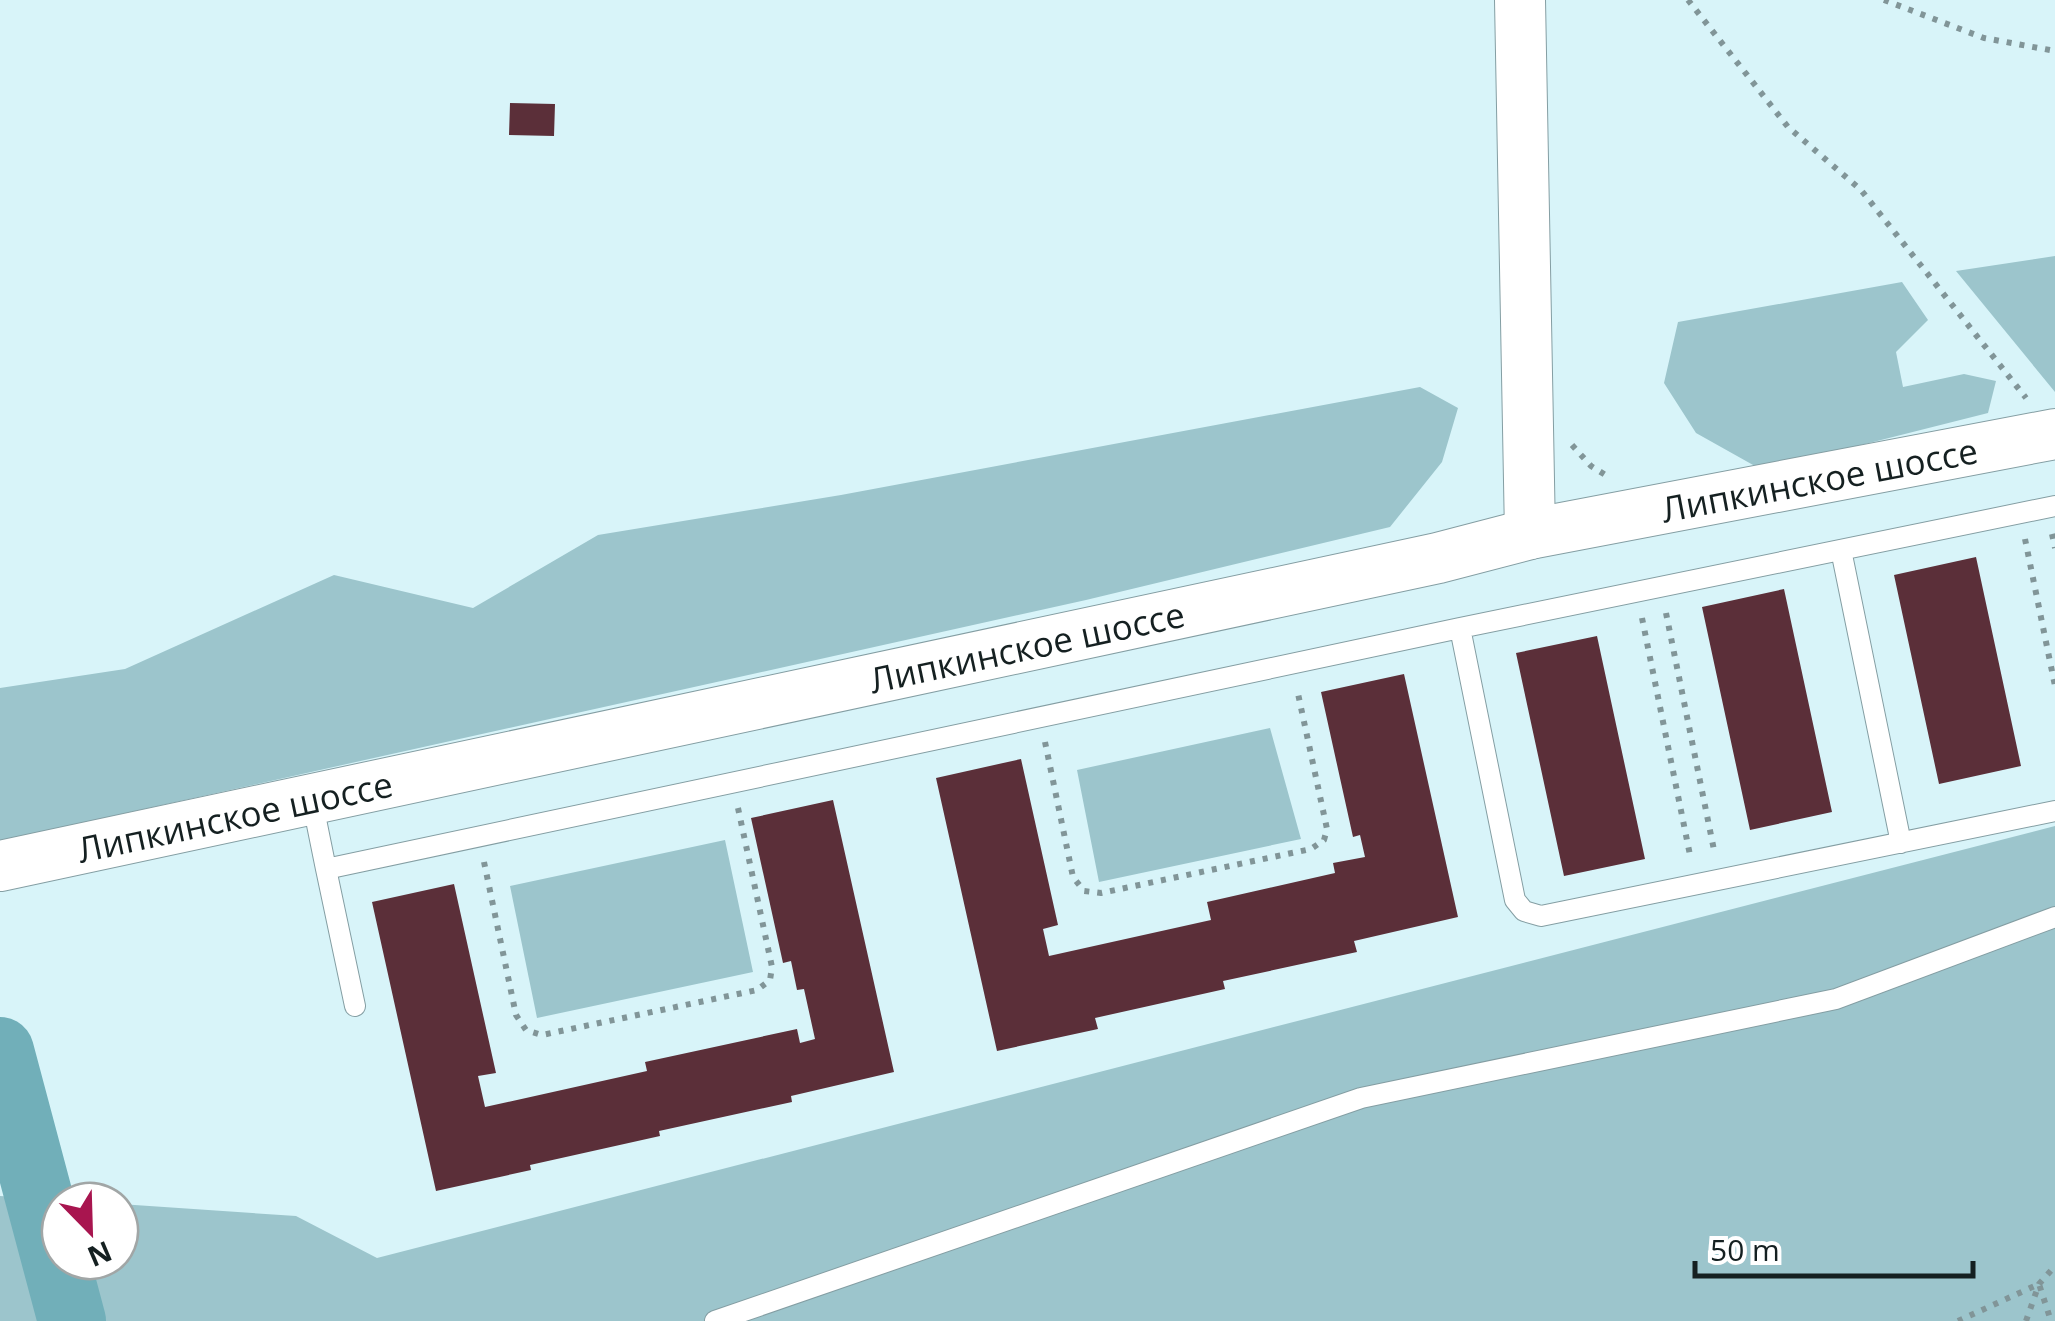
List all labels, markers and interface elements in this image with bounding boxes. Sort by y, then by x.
street label: Липкинское шоссе [1657,426,1981,532]
street label: Липкинское шоссе [865,589,1189,703]
street label: Липкинское шоссе [73,759,397,872]
north arrow [40,1181,140,1281]
scale bar [1695,1216,1972,1278]
text: 50 m [1710,1229,1780,1270]
text: N [82,1233,118,1277]

